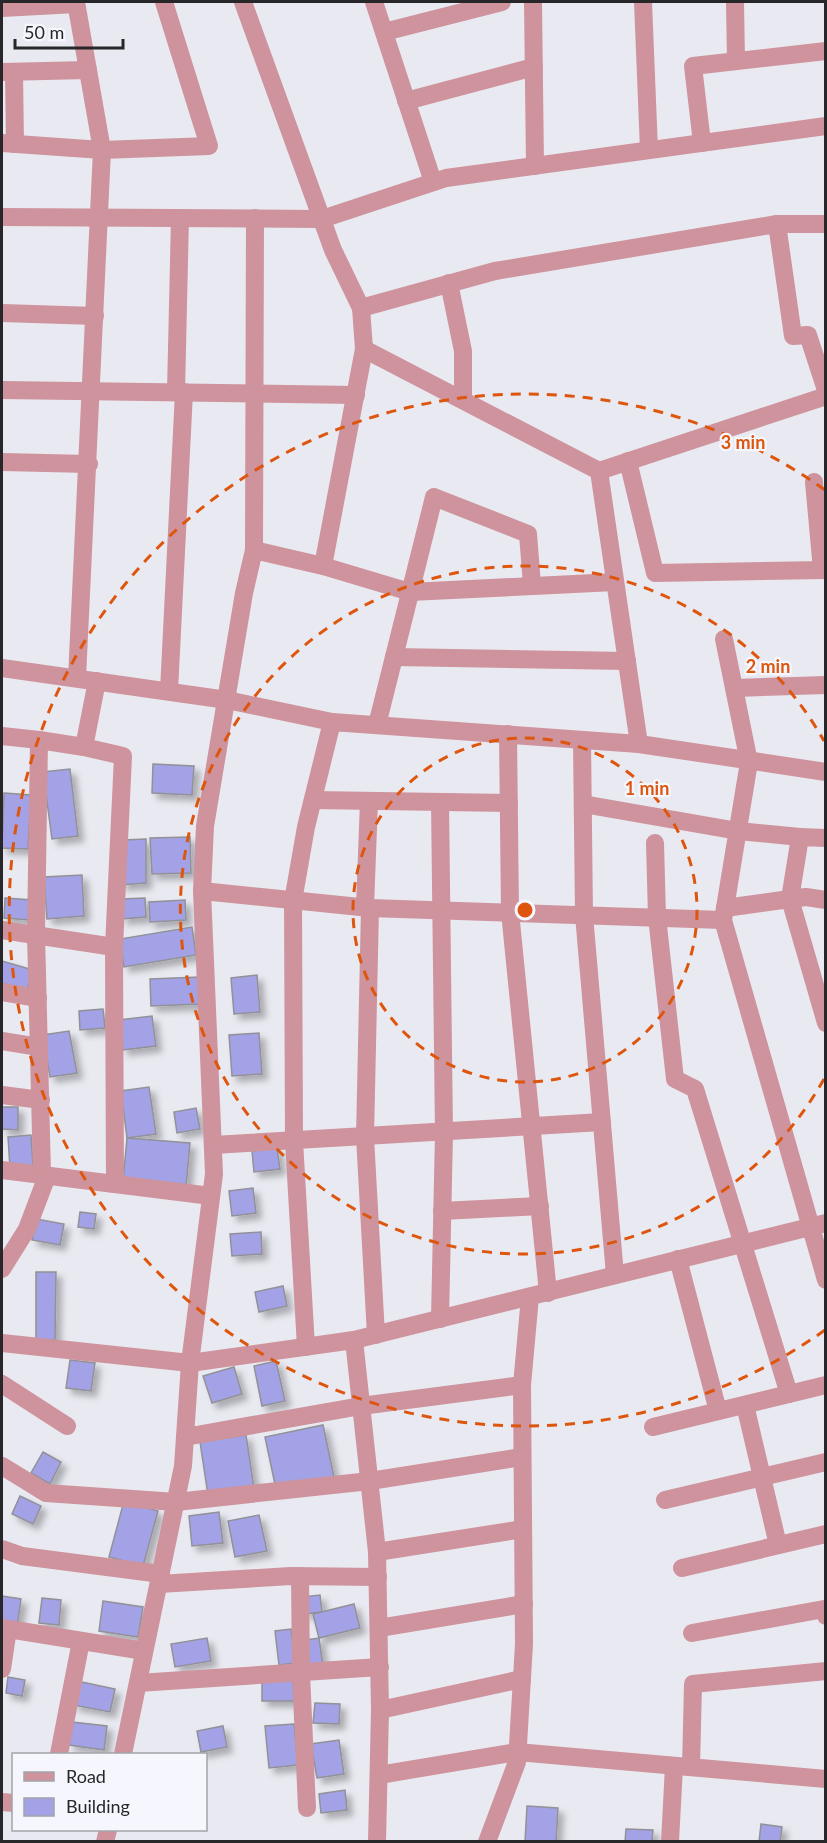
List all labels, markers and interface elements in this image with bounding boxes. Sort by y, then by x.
scale bar [15,12,123,50]
text: 50 m [24,21,64,43]
text: 3 min [721,431,765,453]
text: 2 min [746,655,790,677]
text: 1 min [625,777,669,799]
centre of rings [515,900,535,920]
legend [12,1753,207,1831]
text: Road [66,1765,106,1787]
text: Building [66,1795,130,1817]

